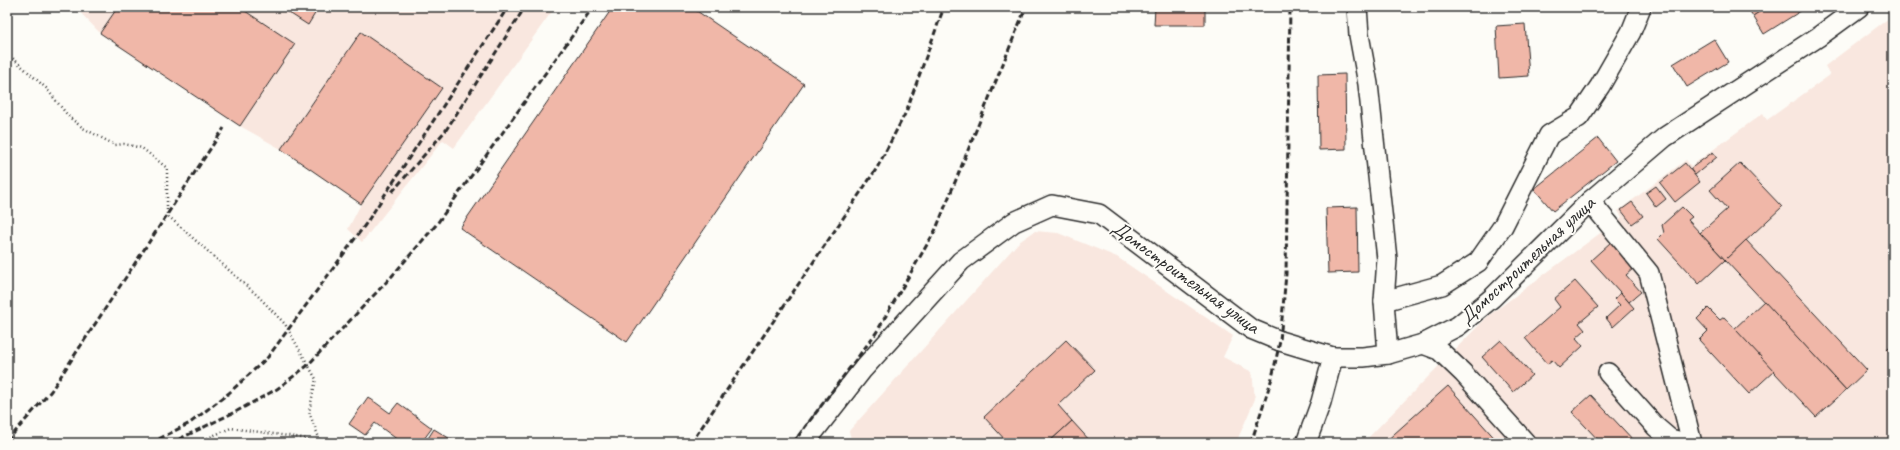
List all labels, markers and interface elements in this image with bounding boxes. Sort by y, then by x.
street label: Домостроительная улица [1454,190,1601,329]
street label: Домостроительная улица [1107,215,1266,340]

